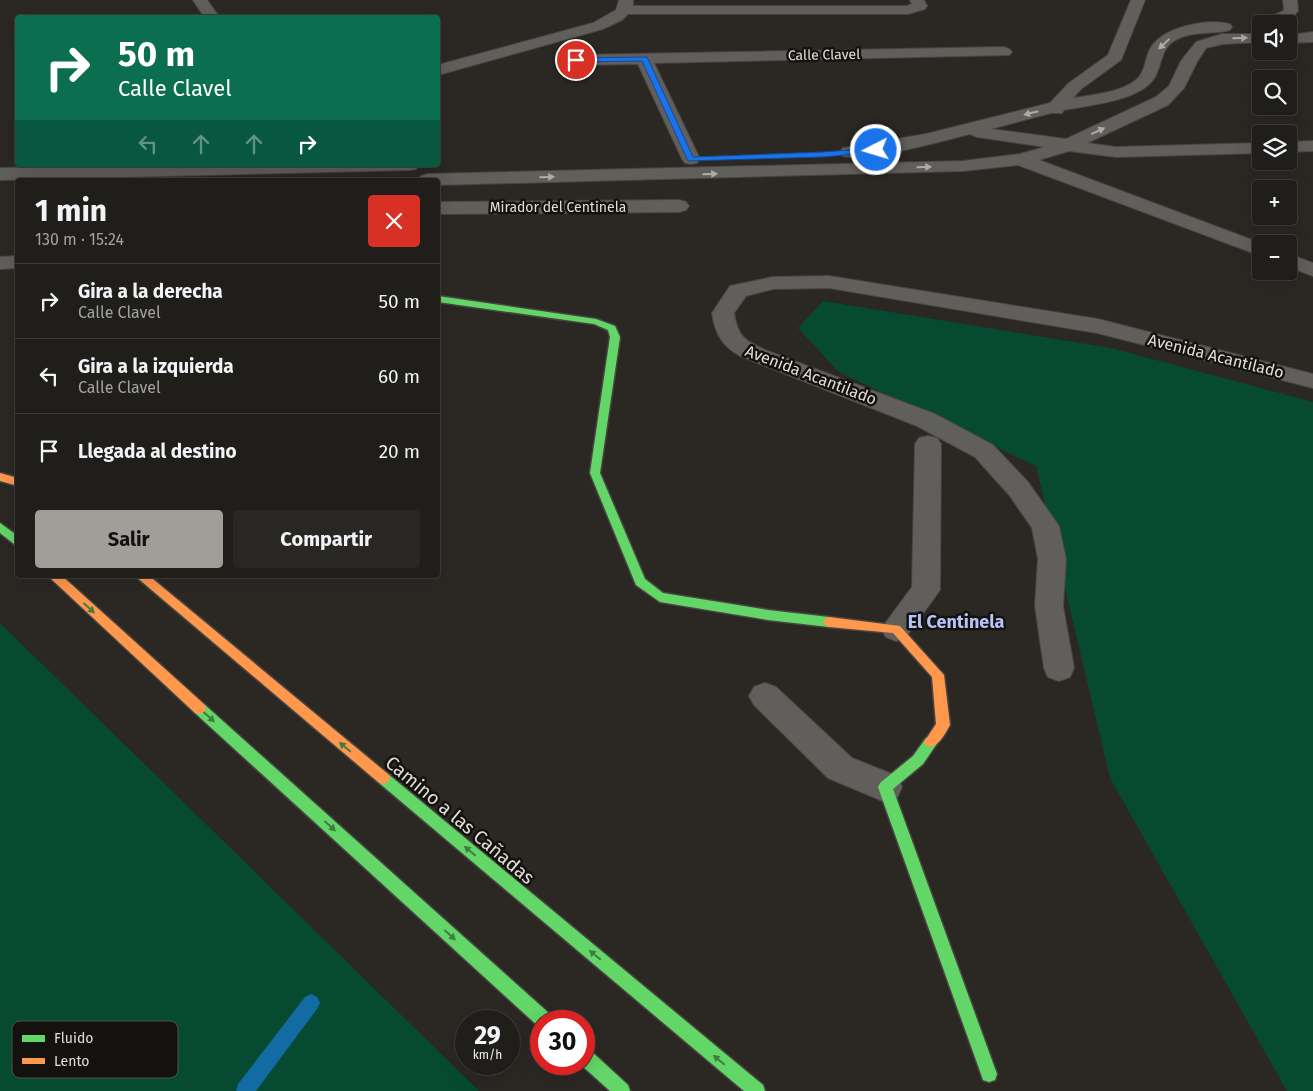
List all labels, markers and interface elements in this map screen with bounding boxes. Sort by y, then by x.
map controls [1252,15,1297,280]
button: sound [1252,15,1297,60]
text: 50 m [118,33,195,75]
one-way arrow [1232,34,1248,42]
icon: right [35,35,100,100]
one-way arrow [1158,38,1170,49]
pin [555,39,597,81]
icon: arrive [562,46,590,74]
street label: Calle Clavel [788,46,860,64]
button: search [1252,70,1297,115]
text: Calle Clavel [118,75,232,102]
one-way arrow [1023,109,1038,117]
position arrow [849,123,901,175]
button: layers [1252,125,1297,170]
one-way arrow [1091,127,1105,135]
icon: left [134,130,162,158]
icon: ahead [187,130,215,158]
icon: ahead [240,130,268,158]
icon: right [293,130,321,158]
one-way arrow [917,163,933,171]
one-way arrow [702,170,718,178]
one-way arrow [539,173,555,181]
button: + [1252,180,1297,225]
text: 1 min [35,193,107,229]
button: close [368,195,420,247]
street label: Mirador del Centinela [490,199,626,216]
text: 130 m · 15:24 [35,230,124,249]
button: − [1252,235,1297,280]
text: Gira a la derecha [78,280,223,303]
icon: right [35,287,63,315]
text: 50 m [379,290,420,313]
text: Calle Clavel [78,303,161,322]
street label: Avenida Acantilado [1146,330,1286,382]
street label: Avenida Acantilado [743,341,879,409]
text: Gira a la izquierda [78,355,234,378]
icon: left [35,362,63,390]
text: 60 m [378,365,420,388]
text: Calle Clavel [78,378,161,397]
icon: arrive [35,437,63,465]
text: Llegada al destino [78,440,237,463]
text: 20 m [379,440,420,463]
button: Salir [35,510,223,568]
button: Compartir [233,510,420,568]
one-way arrow [82,602,94,614]
district label: El Centinela [908,611,1004,633]
one-way arrow [203,711,215,723]
one-way arrow [339,741,352,752]
street label: Camino a las Cañadas [381,751,539,889]
one-way arrow [323,820,335,832]
one-way arrow [464,846,476,857]
one-way arrow [444,929,456,941]
one-way arrow [588,950,601,961]
speed limit sign: 30 [530,1010,595,1075]
legend [12,1021,178,1078]
text: 29 [474,1021,501,1051]
text: Fluido [54,1030,93,1047]
text: km/h [473,1048,502,1062]
text: Lento [54,1053,89,1070]
one-way arrow [713,1054,726,1065]

